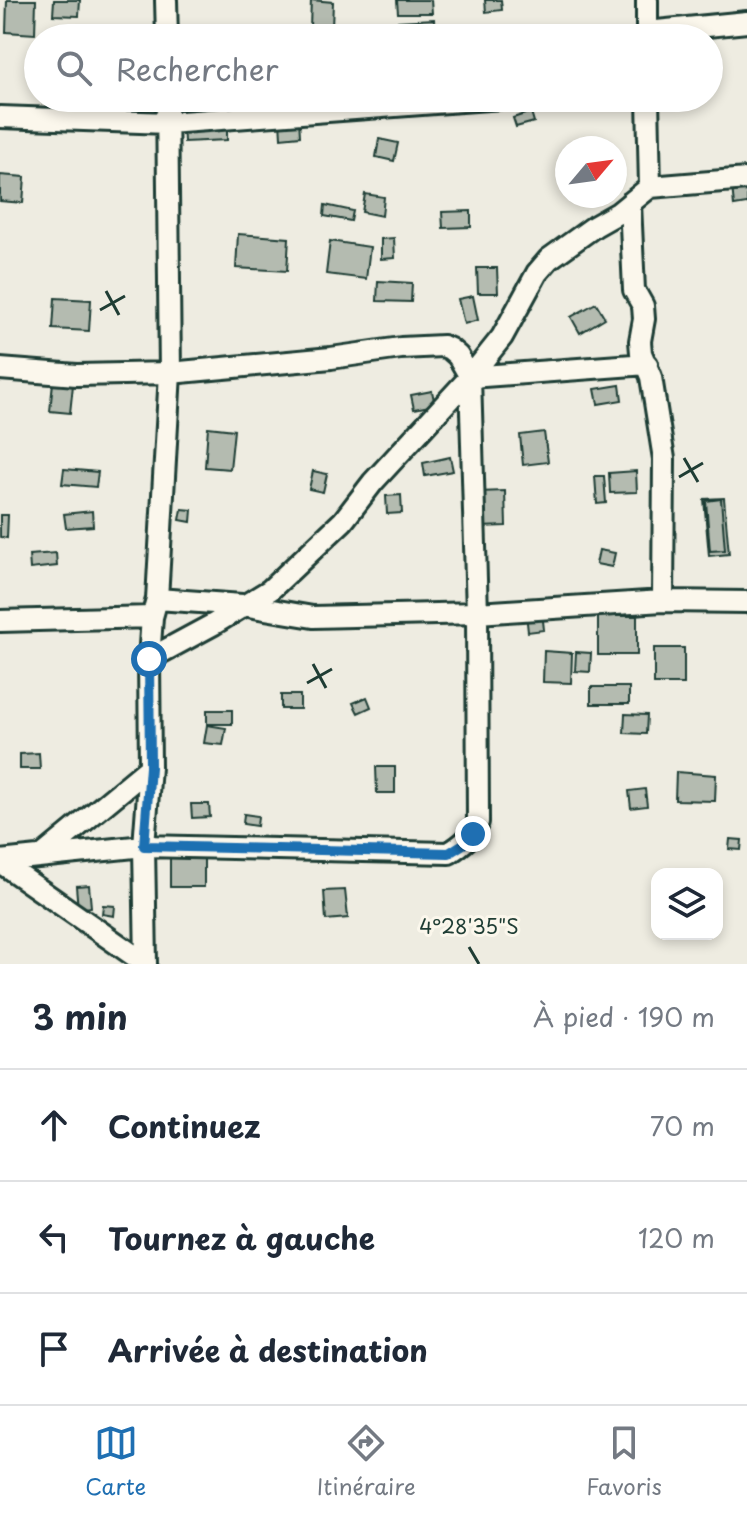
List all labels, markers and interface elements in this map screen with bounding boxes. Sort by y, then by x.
search box [24,24,723,112]
icon: search [52,46,96,90]
text: Rechercher [116,46,279,91]
north arrow [555,136,627,208]
route start [131,641,167,677]
route end [455,816,491,852]
map controls [651,868,723,940]
button: layers [651,868,723,940]
text: 4°28'35"S [419,911,519,941]
text: 3 min [32,990,128,1042]
text: À pied · 190 m [533,997,715,1036]
icon: ahead [32,1103,76,1147]
text: Continuez [108,1103,261,1148]
text: 70 m [650,1106,715,1145]
icon: left [32,1215,76,1259]
text: Tournez à gauche [108,1215,375,1260]
text: 120 m [638,1218,715,1257]
icon: arrive [32,1327,76,1371]
text: Arrivée à destination [108,1327,428,1372]
tab: Carte [85,1421,146,1502]
tab: Itinéraire [317,1421,416,1502]
tab: Favoris [586,1421,662,1502]

